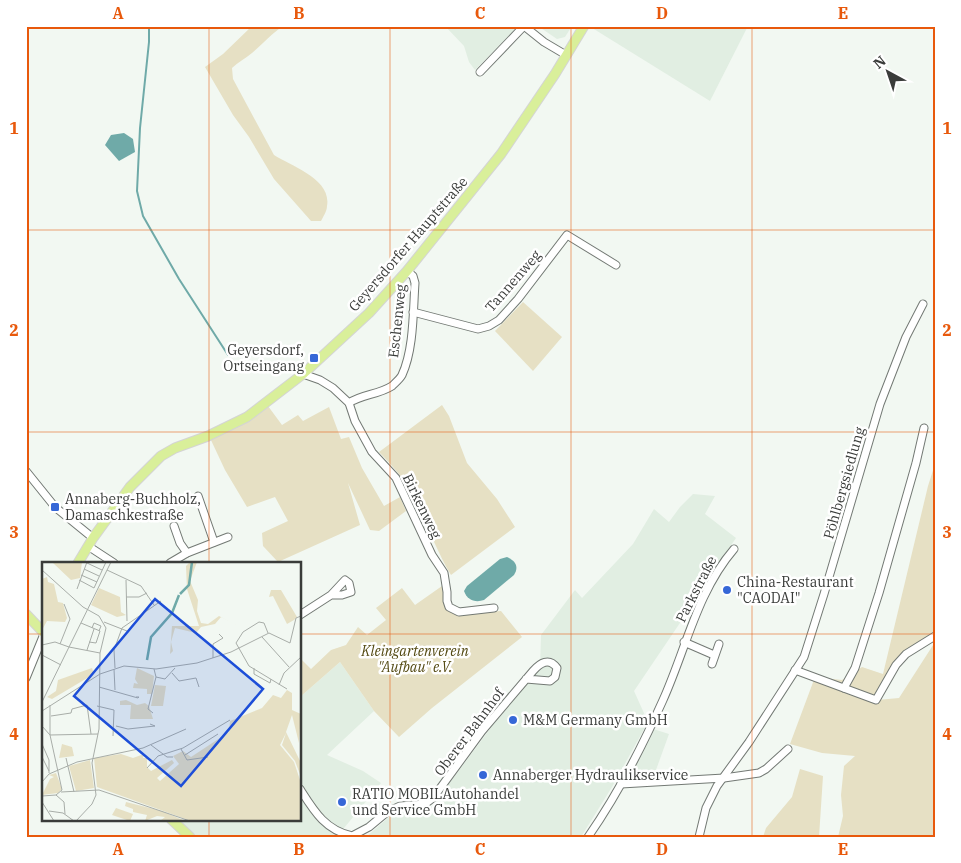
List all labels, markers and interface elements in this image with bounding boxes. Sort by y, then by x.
text: A [112,3,124,23]
text: B [293,3,305,23]
text: C [475,3,485,23]
text: D [656,3,668,23]
text: E [838,3,848,23]
north arrow [864,48,914,98]
text: N [870,52,890,72]
text: 1 [9,118,19,138]
text: 1 [942,118,952,138]
street label: Geyersdorfer Hauptstraße [345,173,471,315]
street label: Tannenweg [481,246,545,316]
street label: Eschenweg [384,283,410,359]
text: 2 [9,320,19,340]
text: 2 [942,320,952,340]
place label: Geyersdorf, Ortseingang [223,341,304,375]
marker: Geyersdorf, Ortseingang [308,352,320,364]
street label: Pöhlbergsiedlung [819,424,869,541]
street label: Birkenweg [399,471,446,542]
place label: Annaberg-Buchholz, Damaschkestraße [65,490,201,524]
marker: Annaberg-Buchholz, Damaschkestraße [49,501,61,513]
text: 3 [9,522,19,542]
text: 3 [942,522,952,542]
street label: Parkstraße [672,553,720,625]
inset map [42,562,301,820]
place label: China-Restaurant "CAODAI" [737,573,854,607]
marker: China-Restaurant "CAODAI" [721,584,733,596]
park label: Kleingartenverein "Aufbau" e.V. [360,642,469,676]
street label: Oberer Bahnhof [430,684,509,779]
place label: M&M Germany GmbH [523,711,668,729]
marker: M&M Germany GmbH [507,714,519,726]
text: 4 [9,724,19,744]
text: 4 [942,724,952,744]
place label: Annaberger Hydraulikservice [493,766,688,784]
marker: Annaberger Hydraulikservice [477,769,489,781]
place label: RATIO MOBILAutohandel und Service GmbH [352,785,519,819]
marker: RATIO MOBILAutohandel und Service GmbH [336,796,348,808]
text: A [112,839,124,859]
text: B [293,839,305,859]
text: C [475,839,485,859]
text: D [656,839,668,859]
text: E [838,839,848,859]

